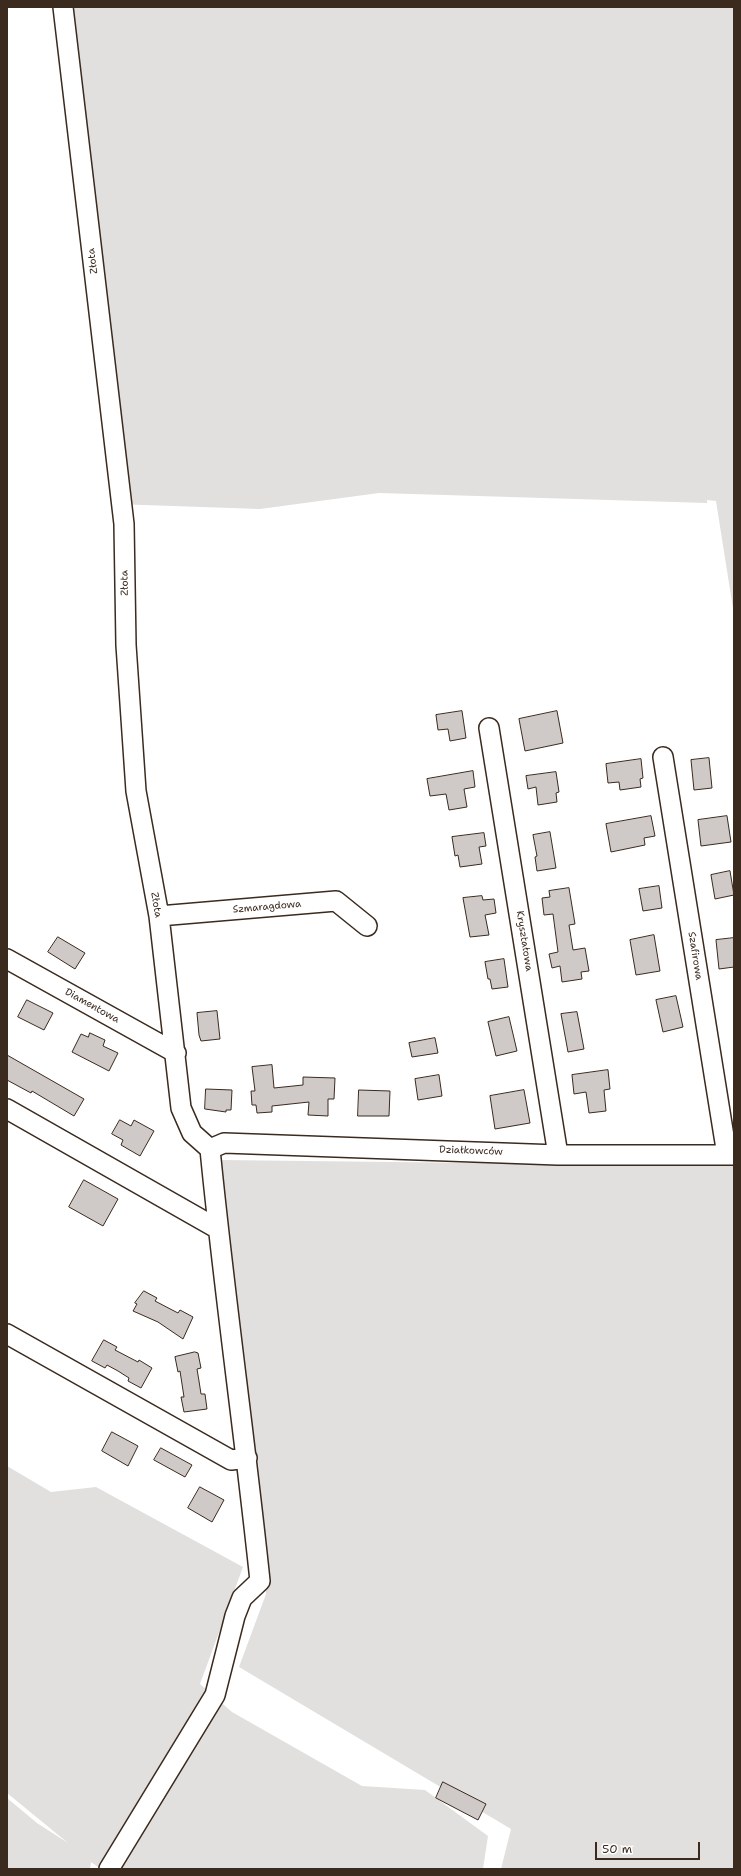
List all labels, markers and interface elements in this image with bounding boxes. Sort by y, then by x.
street label: Złota [85,247,101,275]
street label: Złota [119,570,131,596]
street label: Złota [148,891,164,919]
street label: Szmaragdowa [232,898,302,916]
street label: Kryształowa [513,910,535,972]
street label: Szafirowa [685,931,705,981]
street label: Diamentowa [63,986,121,1026]
street label: Działkowców [439,1144,503,1158]
scale bar [597,1834,702,1860]
text: 50 m [602,1841,632,1857]

